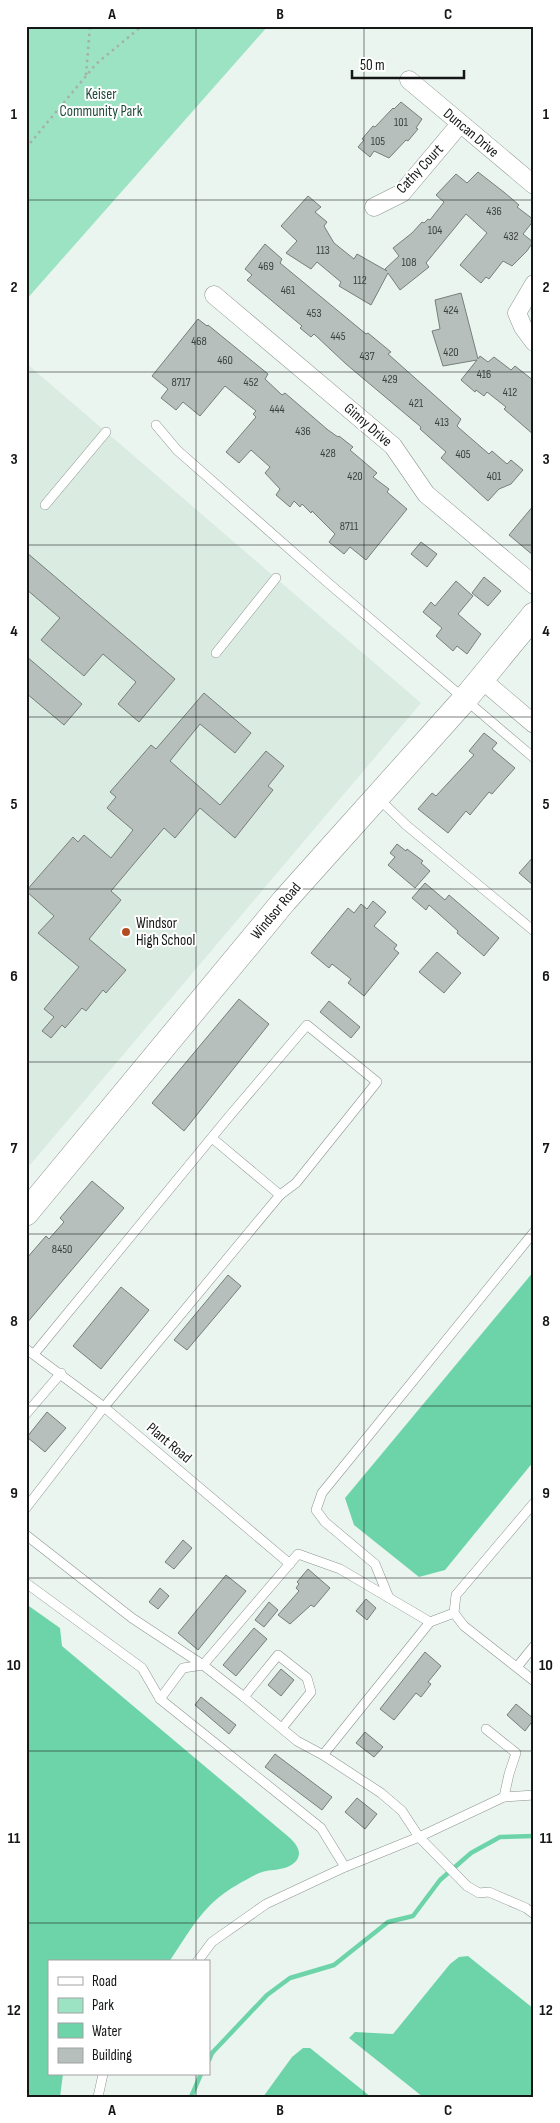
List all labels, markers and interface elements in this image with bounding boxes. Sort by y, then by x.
text: A [107,5,116,24]
text: B [276,5,284,24]
text: C [444,5,452,24]
scale bar [352,48,465,80]
text: 50 m [360,56,385,75]
park label: Keiser Community Park [60,85,143,121]
street label: Duncan Drive [439,104,503,162]
text: 1 [11,105,18,124]
text: 1 [543,105,550,124]
house number: 101 [394,115,409,130]
house number: 105 [371,134,385,149]
street label: Cathy Court [392,140,448,198]
house number: 436 [486,204,502,219]
house number: 104 [428,223,442,238]
house number: 432 [503,229,519,244]
house number: 113 [316,243,330,258]
house number: 108 [402,255,416,270]
house number: 469 [258,259,274,274]
house number: 112 [353,273,367,288]
text: 2 [10,278,18,297]
text: 2 [542,278,550,297]
house number: 461 [281,283,296,298]
house number: 424 [444,303,458,318]
house number: 453 [307,306,321,321]
house number: 445 [331,329,346,344]
house number: 468 [191,334,207,349]
house number: 420 [443,345,459,360]
house number: 437 [360,349,375,364]
house number: 460 [217,353,233,368]
house number: 416 [477,367,491,382]
house number: 429 [382,372,398,387]
house number: 8717 [171,375,191,390]
house number: 452 [244,375,258,390]
house number: 412 [503,385,517,400]
house number: 421 [409,396,424,411]
street label: Ginny Drive [340,399,396,451]
house number: 444 [269,402,285,417]
house number: 413 [435,415,449,430]
house number: 436 [295,424,311,439]
house number: 428 [320,446,336,461]
house number: 405 [455,447,471,462]
text: 3 [10,450,18,469]
text: 3 [542,450,550,469]
house number: 420 [347,469,363,484]
house number: 401 [487,469,502,484]
house number: 8711 [340,519,359,534]
text: 4 [10,622,18,641]
text: 4 [542,622,550,641]
text: 5 [10,795,18,814]
text: 5 [542,795,550,814]
street label: Windsor Road [247,879,305,943]
place label: Windsor High School [136,914,195,950]
marker: Windsor High School [120,926,132,938]
text: 6 [10,967,18,986]
text: 6 [542,967,550,986]
text: 7 [11,1139,18,1158]
text: 7 [543,1139,550,1158]
house number: 8450 [52,1242,72,1257]
text: 8 [10,1312,18,1331]
text: 8 [542,1312,550,1331]
street label: Plant Road [142,1419,196,1467]
text: 9 [10,1484,18,1503]
text: 9 [542,1484,550,1503]
text: 10 [7,1656,21,1675]
text: 10 [539,1656,553,1675]
text: 11 [8,1829,21,1848]
text: 11 [540,1829,553,1848]
legend [48,1960,210,2076]
text: Road [92,1972,117,1991]
text: Park [92,1996,114,2015]
text: 12 [7,2001,21,2020]
text: 12 [539,2001,553,2020]
text: Water [92,2022,123,2041]
text: Building [92,2046,132,2065]
text: A [107,2101,116,2120]
text: B [276,2101,284,2120]
text: C [444,2101,452,2120]

